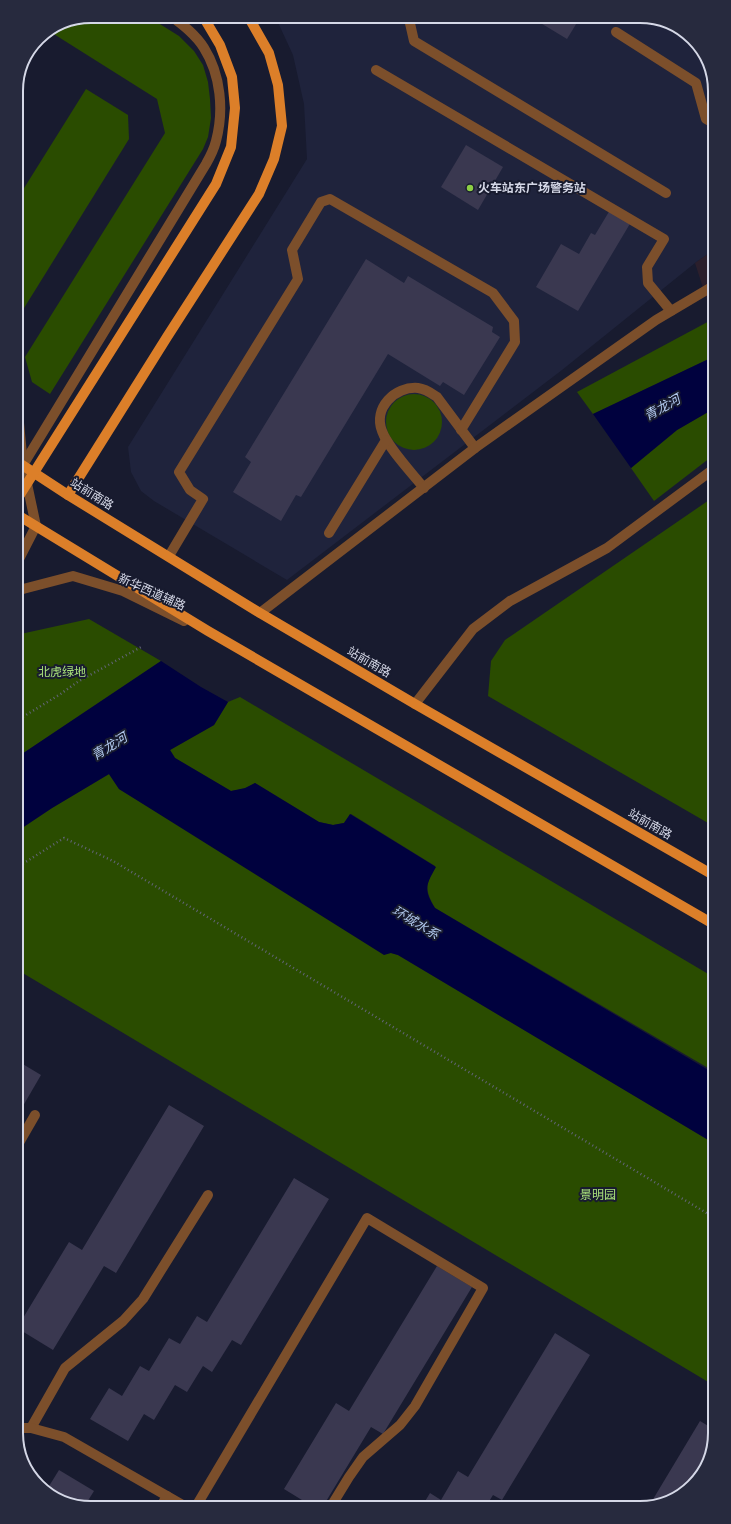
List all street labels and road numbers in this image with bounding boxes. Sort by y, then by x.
street label: 站前南路 [68,475,116,513]
street label: 新华西道辅路 [116,571,188,613]
street label: 站前南路 [345,644,393,680]
street label: 站前南路 [626,806,674,842]

